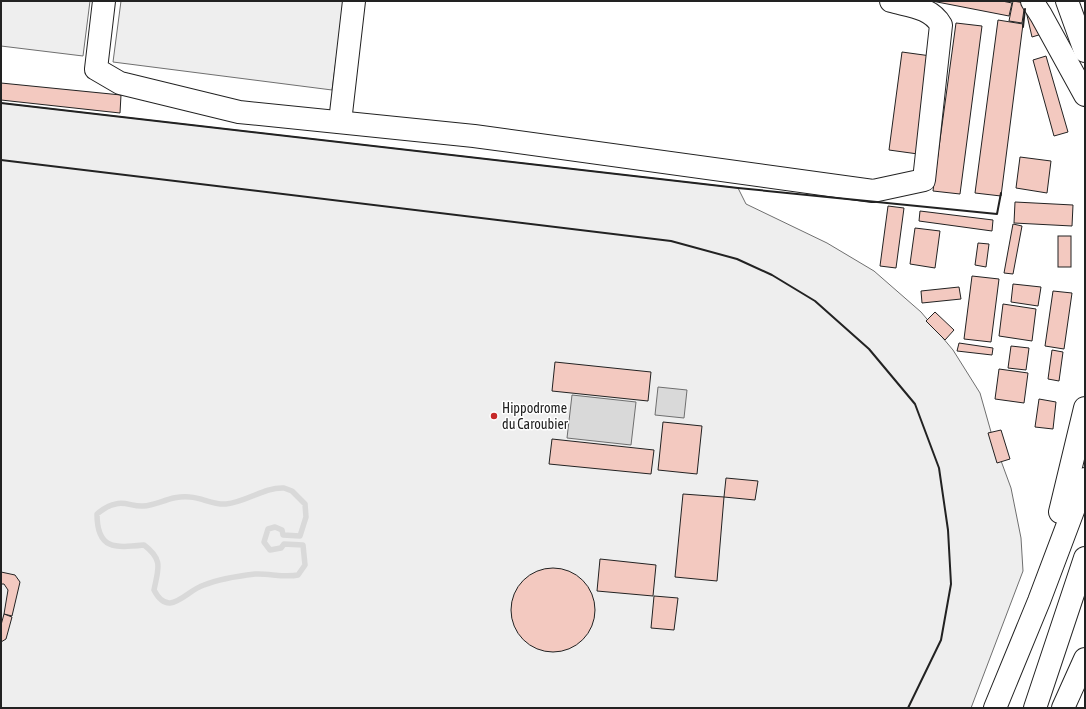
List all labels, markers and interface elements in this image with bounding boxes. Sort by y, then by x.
place label: Hippodrome du Caroubier [502,400,569,432]
marker: Hippodrome du Caroubier [489,411,499,421]

